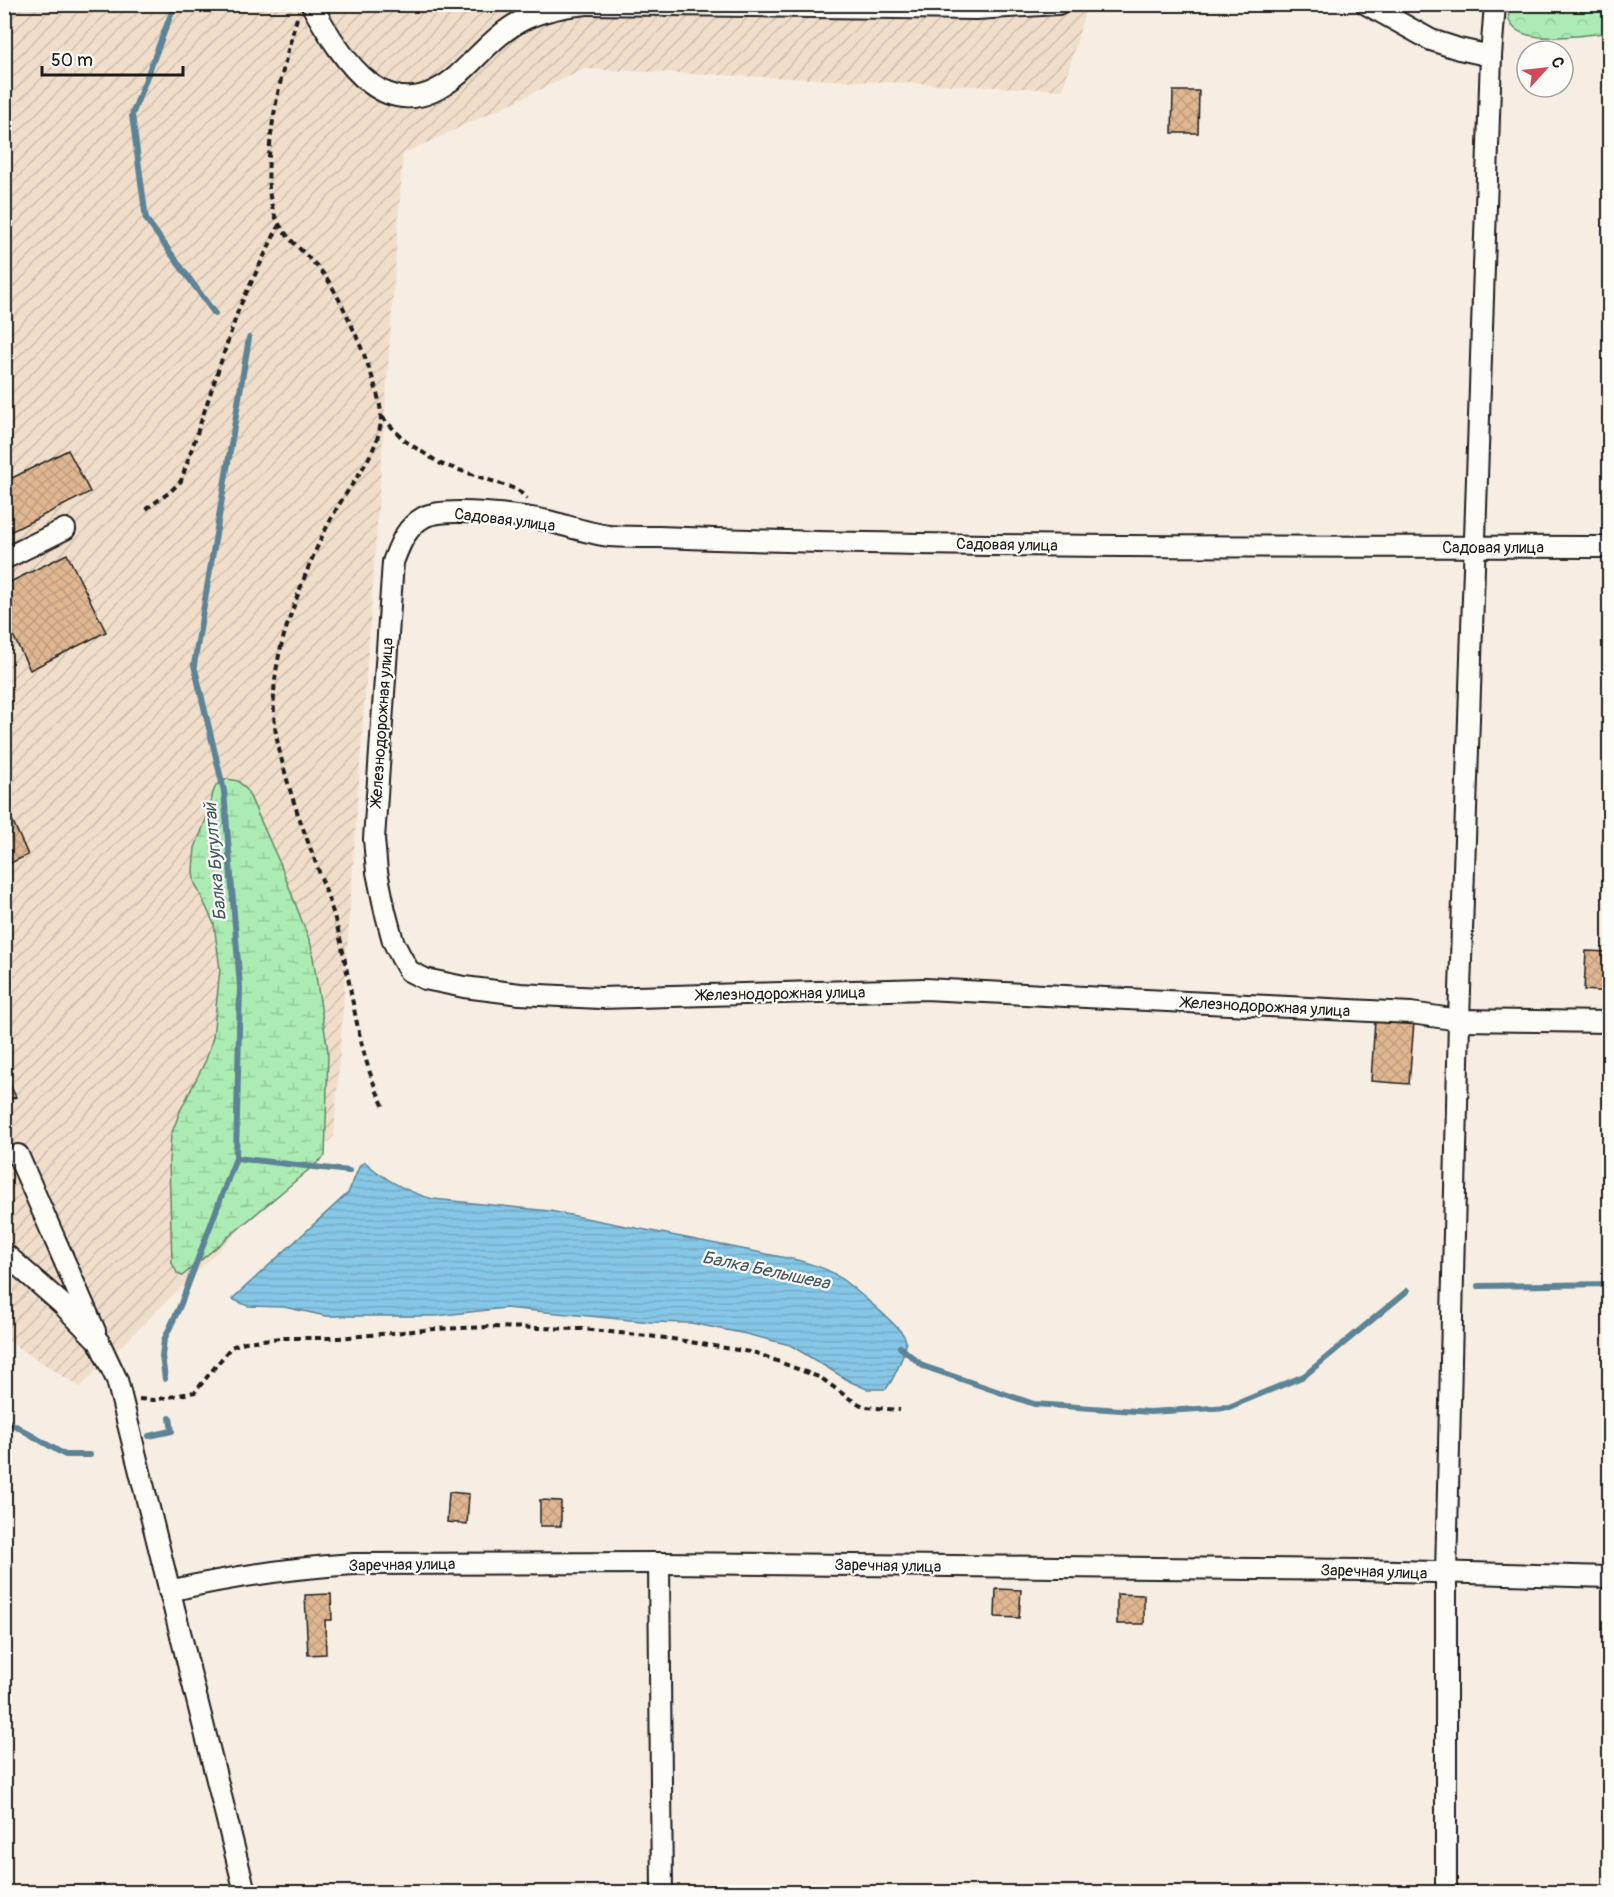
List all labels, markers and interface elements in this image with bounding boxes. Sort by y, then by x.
scale bar [42,39,183,77]
north arrow [1515,39,1575,99]
text: 50 m [51,49,93,72]
text: С [1546,54,1569,72]
street label: Садовая улица [453,504,557,536]
street label: Садовая улица [956,534,1058,556]
street label: Садовая улица [1442,538,1544,558]
street label: Железнодорожная улица [366,637,398,810]
water label: Балка Бугултай [199,801,232,922]
street label: Железнодорожная улица [693,983,866,1006]
street label: Железнодорожная улица [1178,992,1351,1021]
water label: Балка Белышева [700,1246,833,1296]
street label: Заречная улица [348,1554,456,1576]
street label: Заречная улица [834,1555,942,1577]
street label: Заречная улица [1320,1560,1428,1584]

